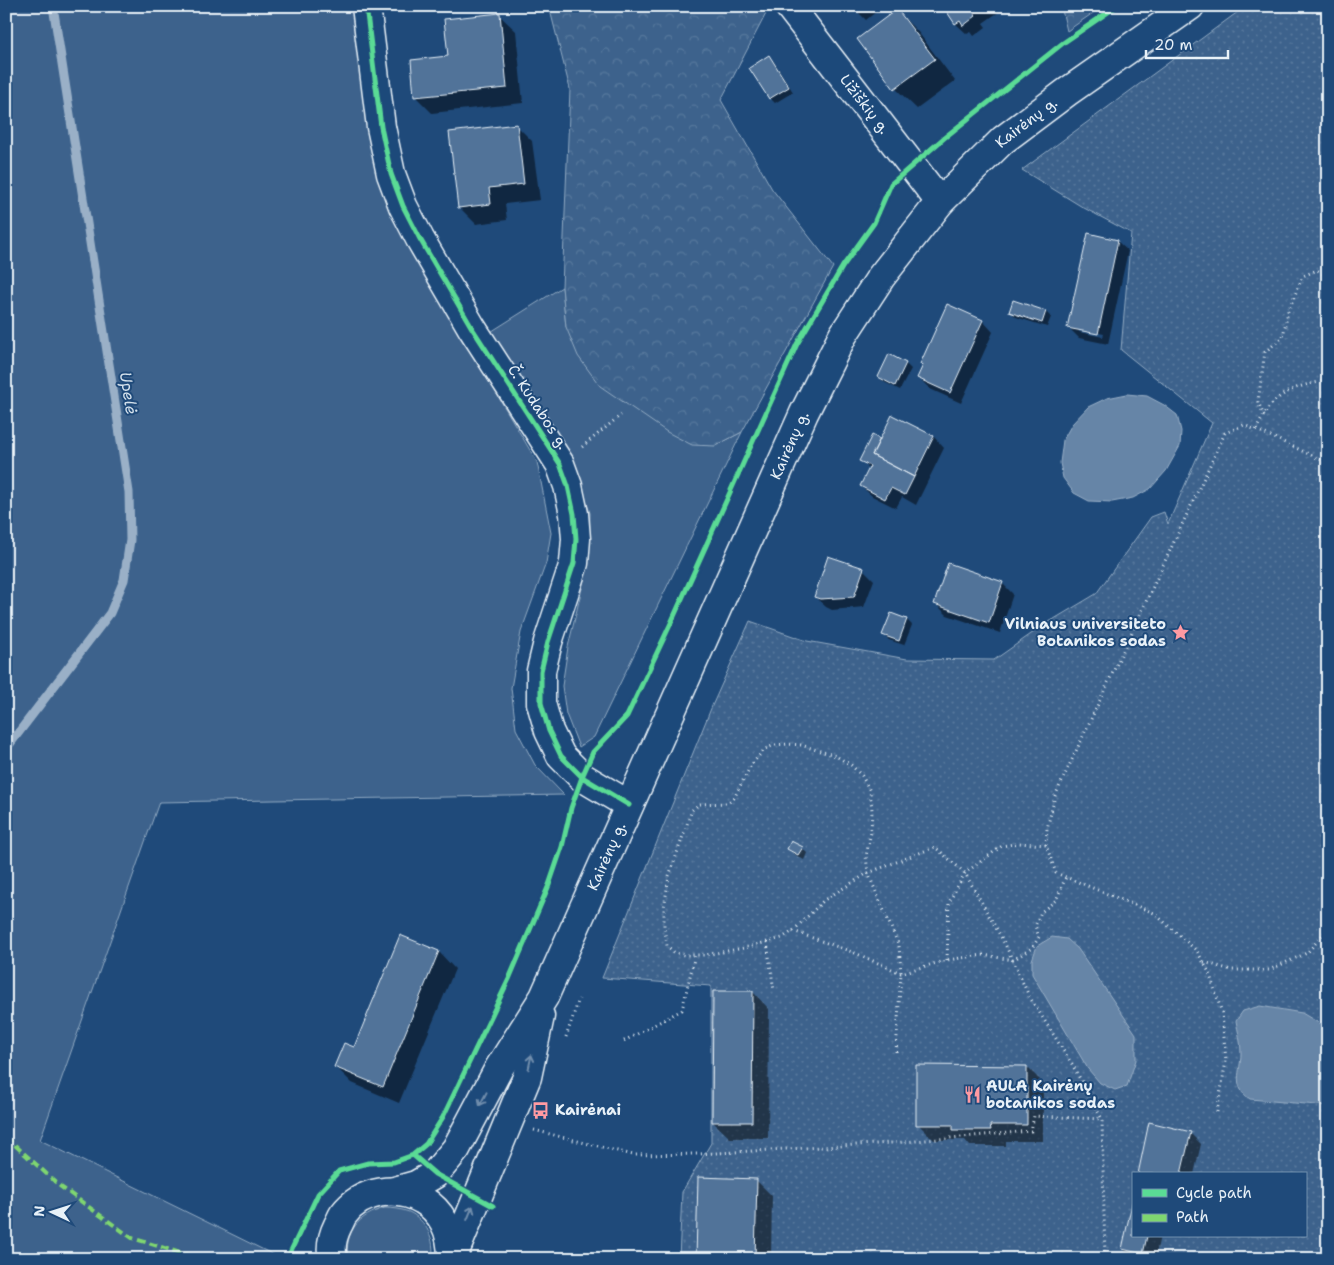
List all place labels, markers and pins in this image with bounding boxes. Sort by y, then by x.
place label: Vilniaus universiteto Botanikos sodas [1004,614,1166,651]
place icon: Vilniaus universiteto Botanikos sodas [1170,623,1190,643]
place label: AULA Kairėnų botanikos sodas [986,1076,1115,1113]
restaurant icon: AULA Kairėnų botanikos sodas [962,1085,982,1105]
bus stop icon: Kairėnai [531,1100,551,1120]
place label: Kairėnai [555,1100,621,1120]

